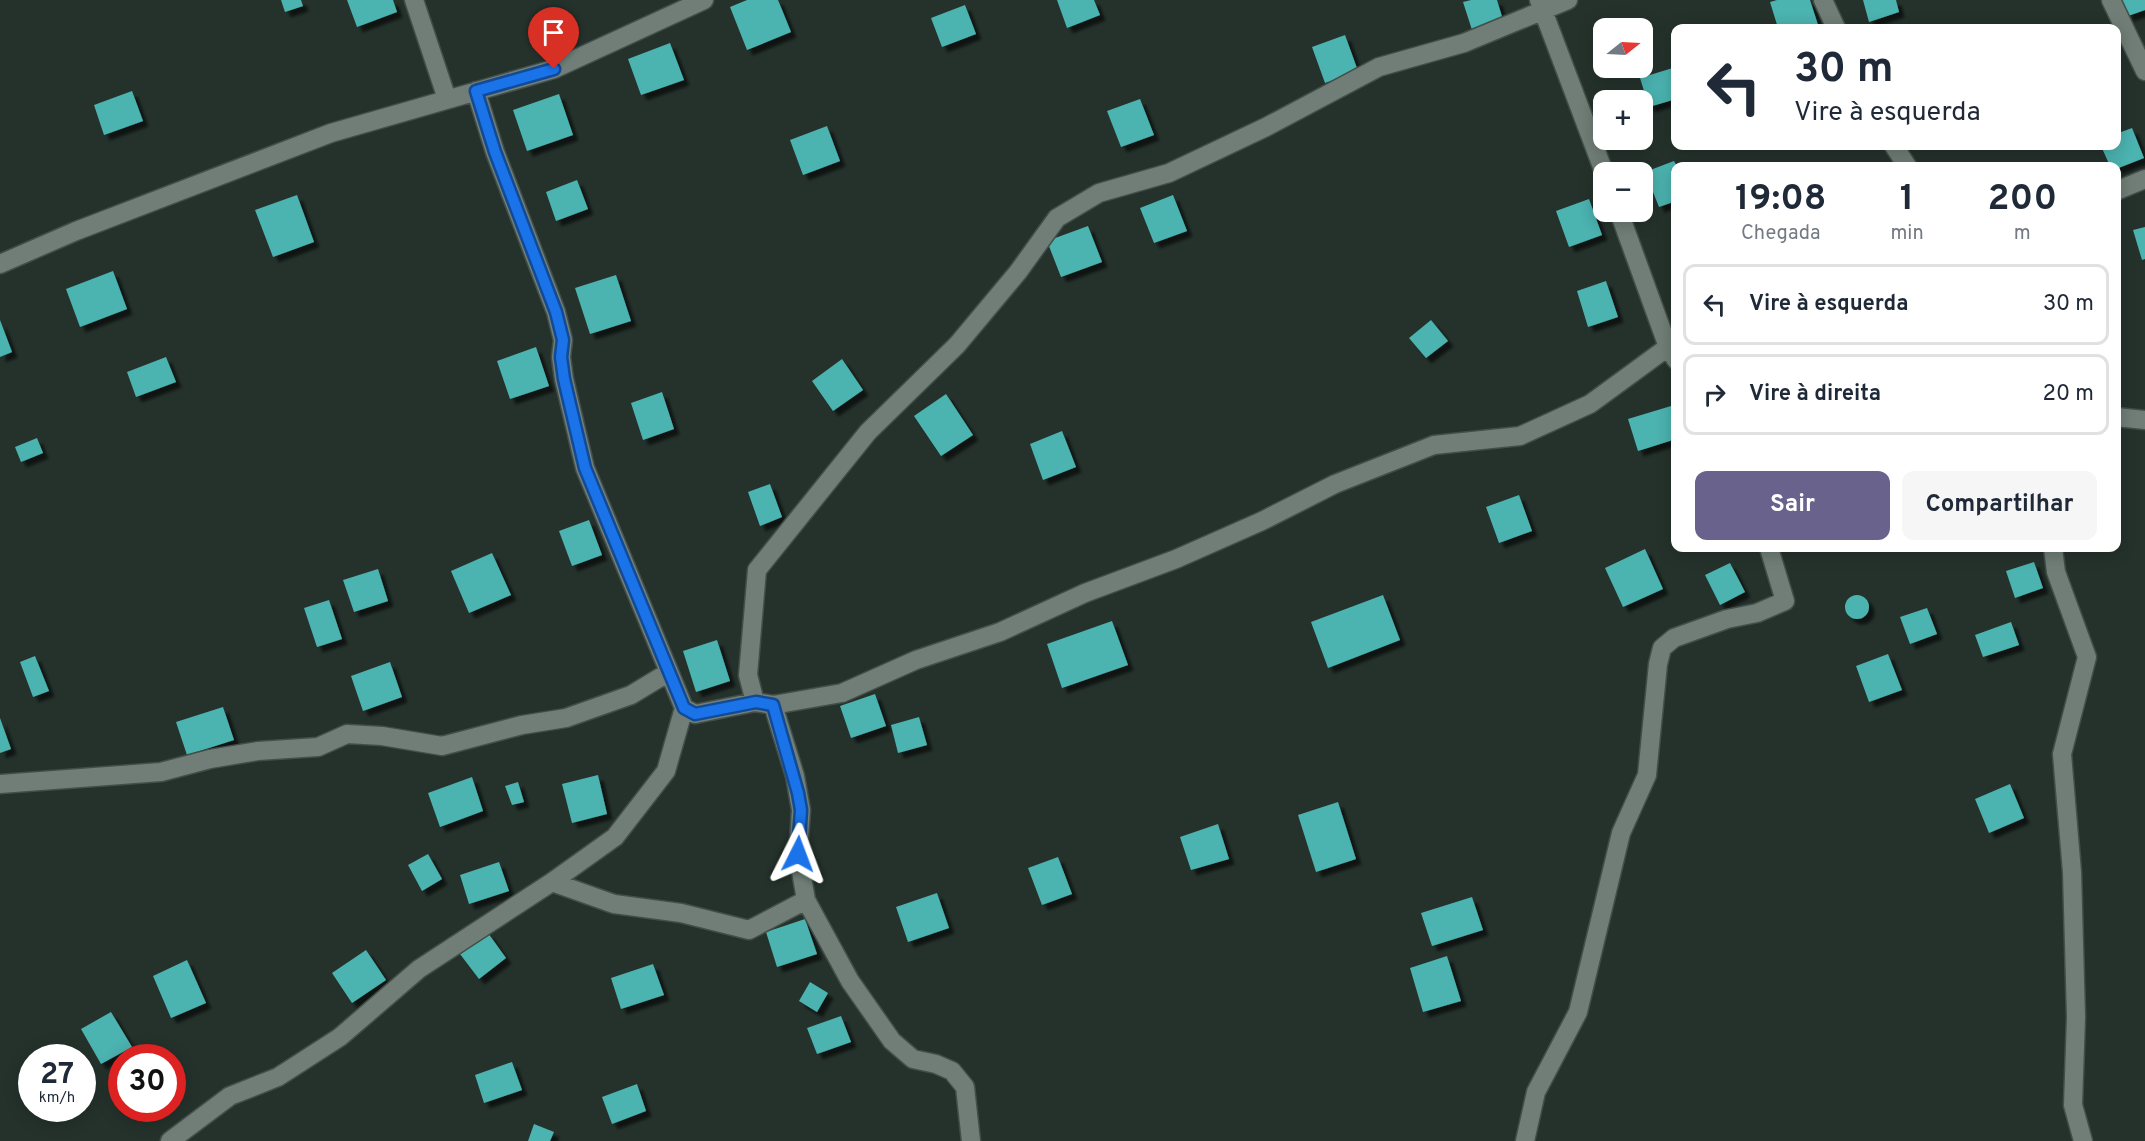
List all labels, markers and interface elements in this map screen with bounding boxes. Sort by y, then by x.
pin [528,7,579,69]
icon: arrive [537,16,570,49]
north arrow [1593,18,1653,78]
map controls [1593,18,1653,222]
text: 30 m [1794,44,1893,97]
icon: left [1695,48,1773,126]
button: + [1593,90,1653,150]
text: Vire à esquerda [1794,96,1981,130]
button: − [1593,162,1653,222]
text: 19:08 [1735,177,1827,223]
text: 1 [1900,177,1914,223]
text: 200 [1988,177,2057,223]
text: Chegada [1741,221,1821,247]
text: min [1890,221,1924,247]
text: m [2014,221,2031,247]
icon: left [1698,288,1731,321]
text: Vire à esquerda [1749,291,1908,318]
text: 30 m [2043,291,2094,318]
icon: right [1698,378,1731,411]
text: Vire à direita [1749,381,1881,408]
text: 20 m [2043,381,2094,408]
button: Sair [1695,471,1890,540]
button: Compartilhar [1902,471,2097,540]
position arrow [766,822,830,886]
speed limit sign: 30 [108,1044,186,1122]
text: 27 [40,1057,74,1094]
text: km/h [39,1089,75,1108]

